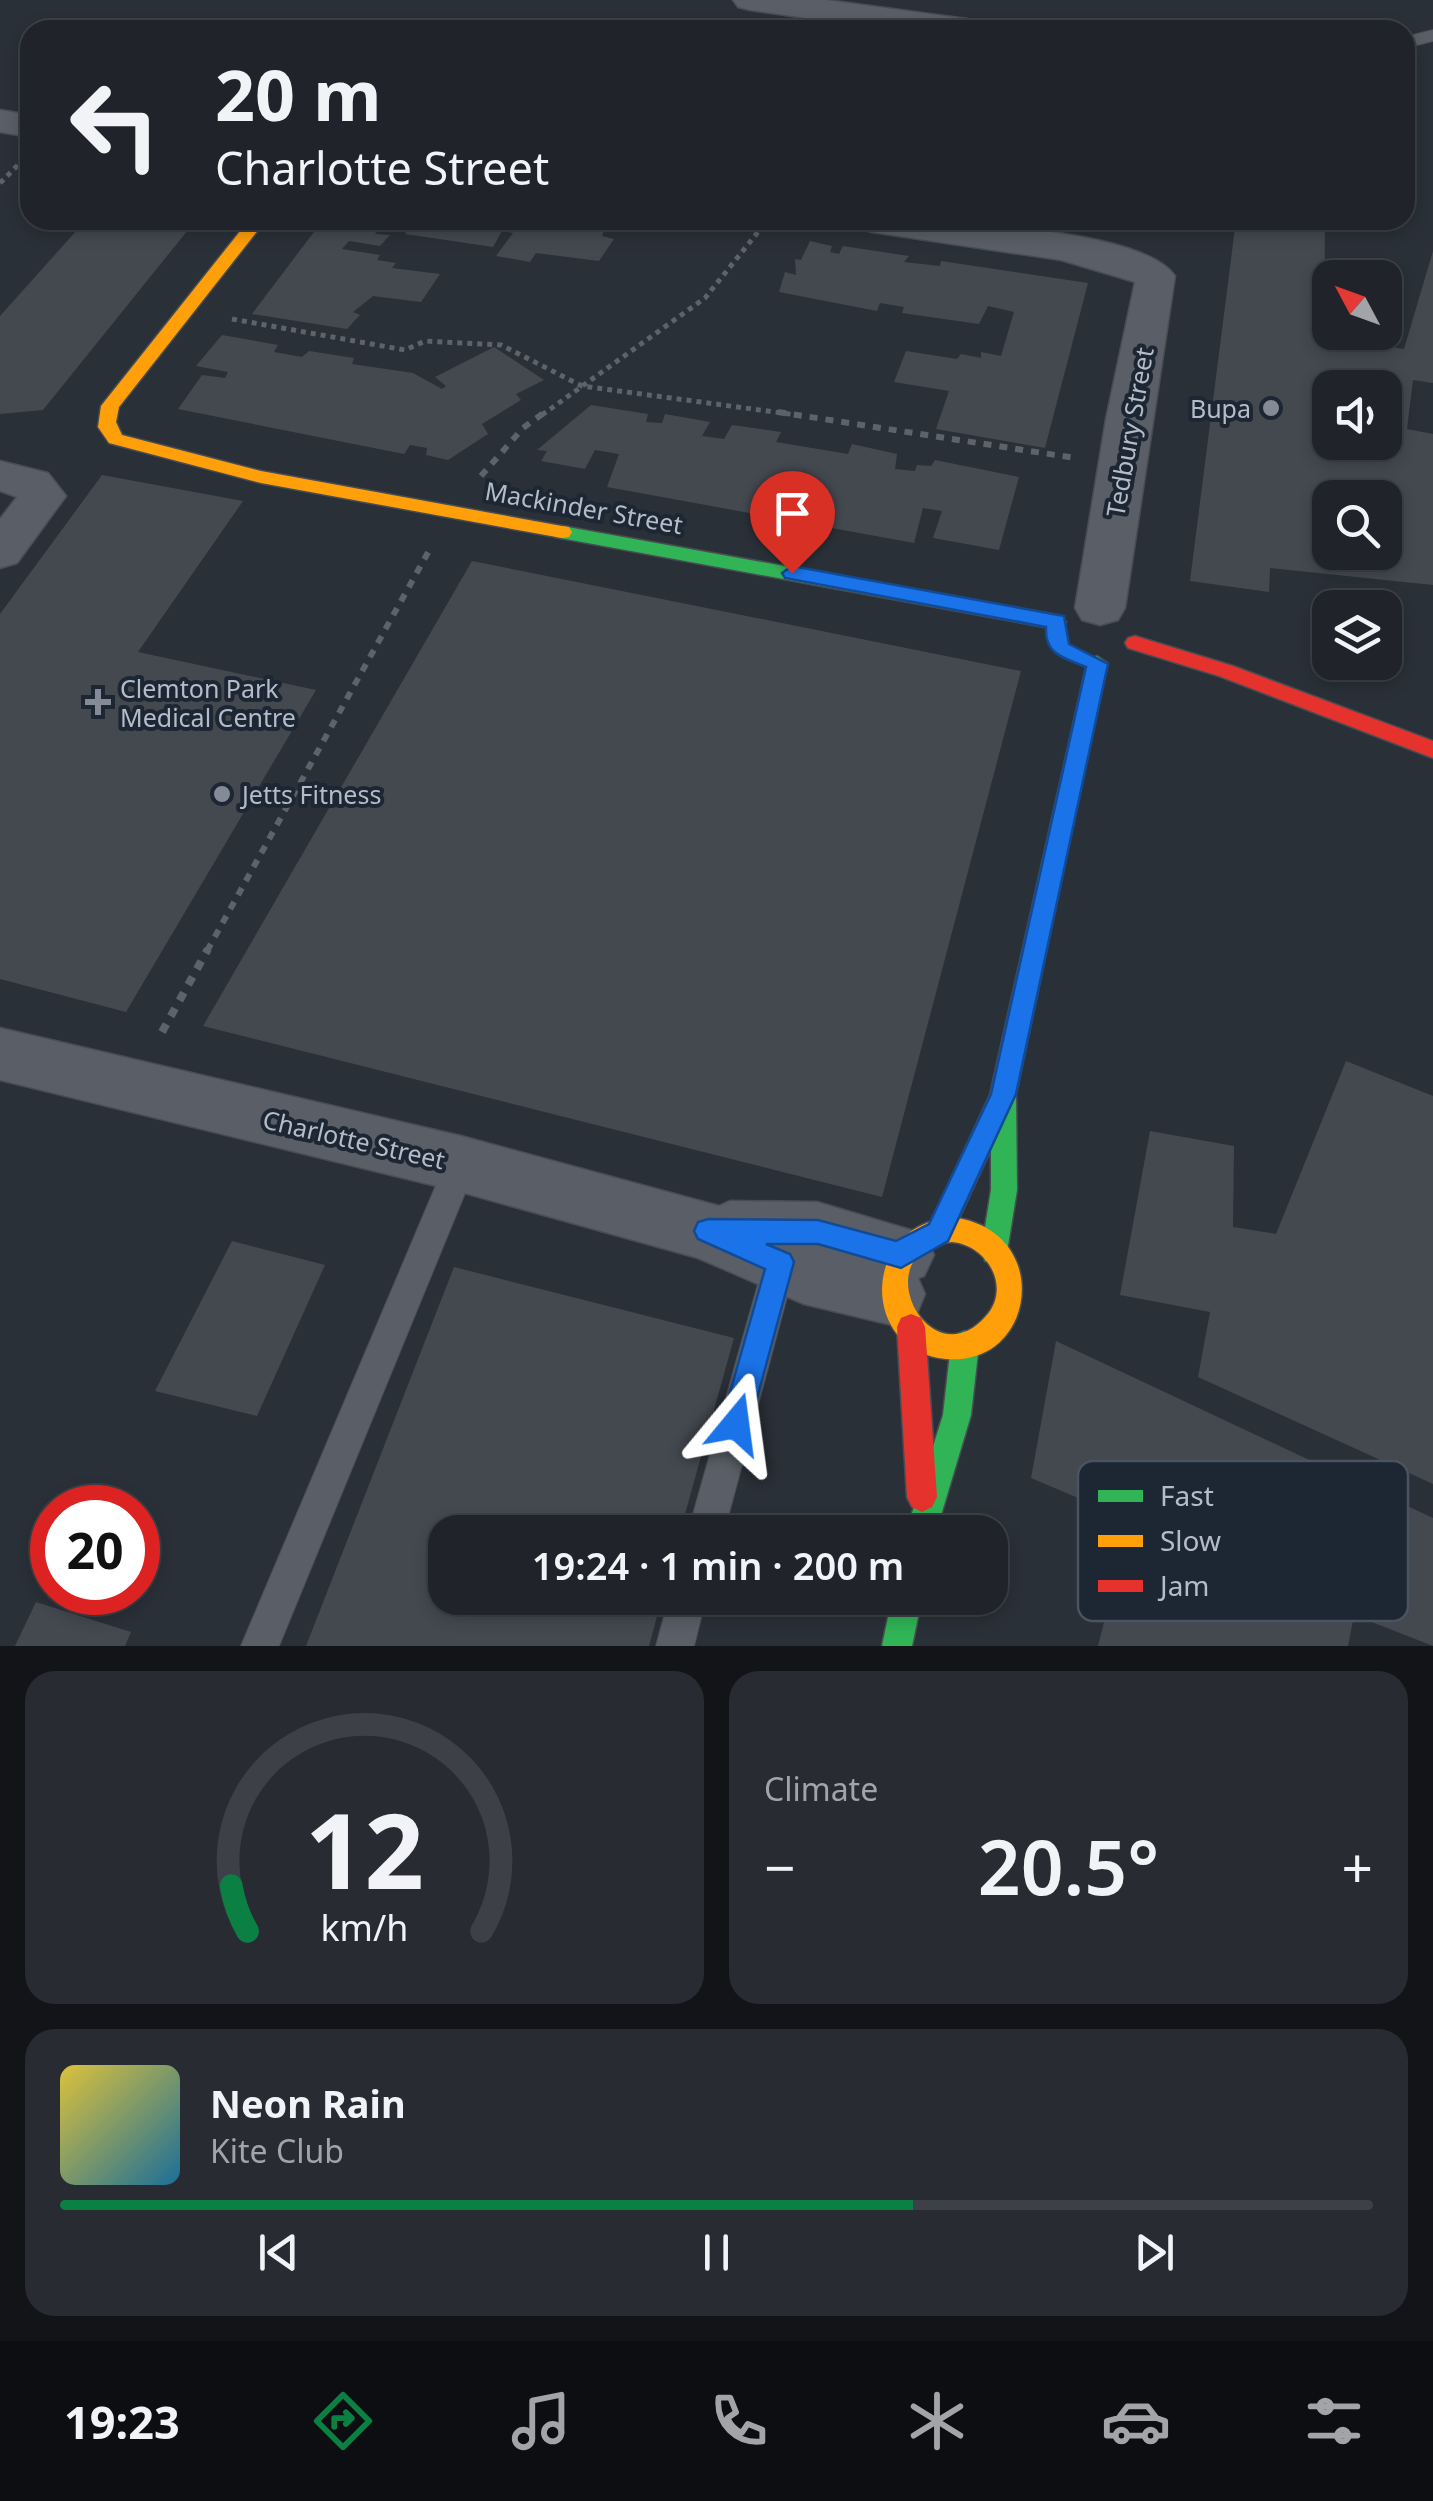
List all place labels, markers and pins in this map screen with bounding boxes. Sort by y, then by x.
place label: Bupa [1190,391,1251,425]
marker: Bupa [1260,397,1282,419]
pin [750,471,835,574]
place label: Clemton Park Medical Centre [120,671,296,734]
marker: Clemton Park Medical Centre [85,689,111,715]
place label: Jetts Fitness [240,777,381,811]
marker: Jetts Fitness [211,783,233,805]

